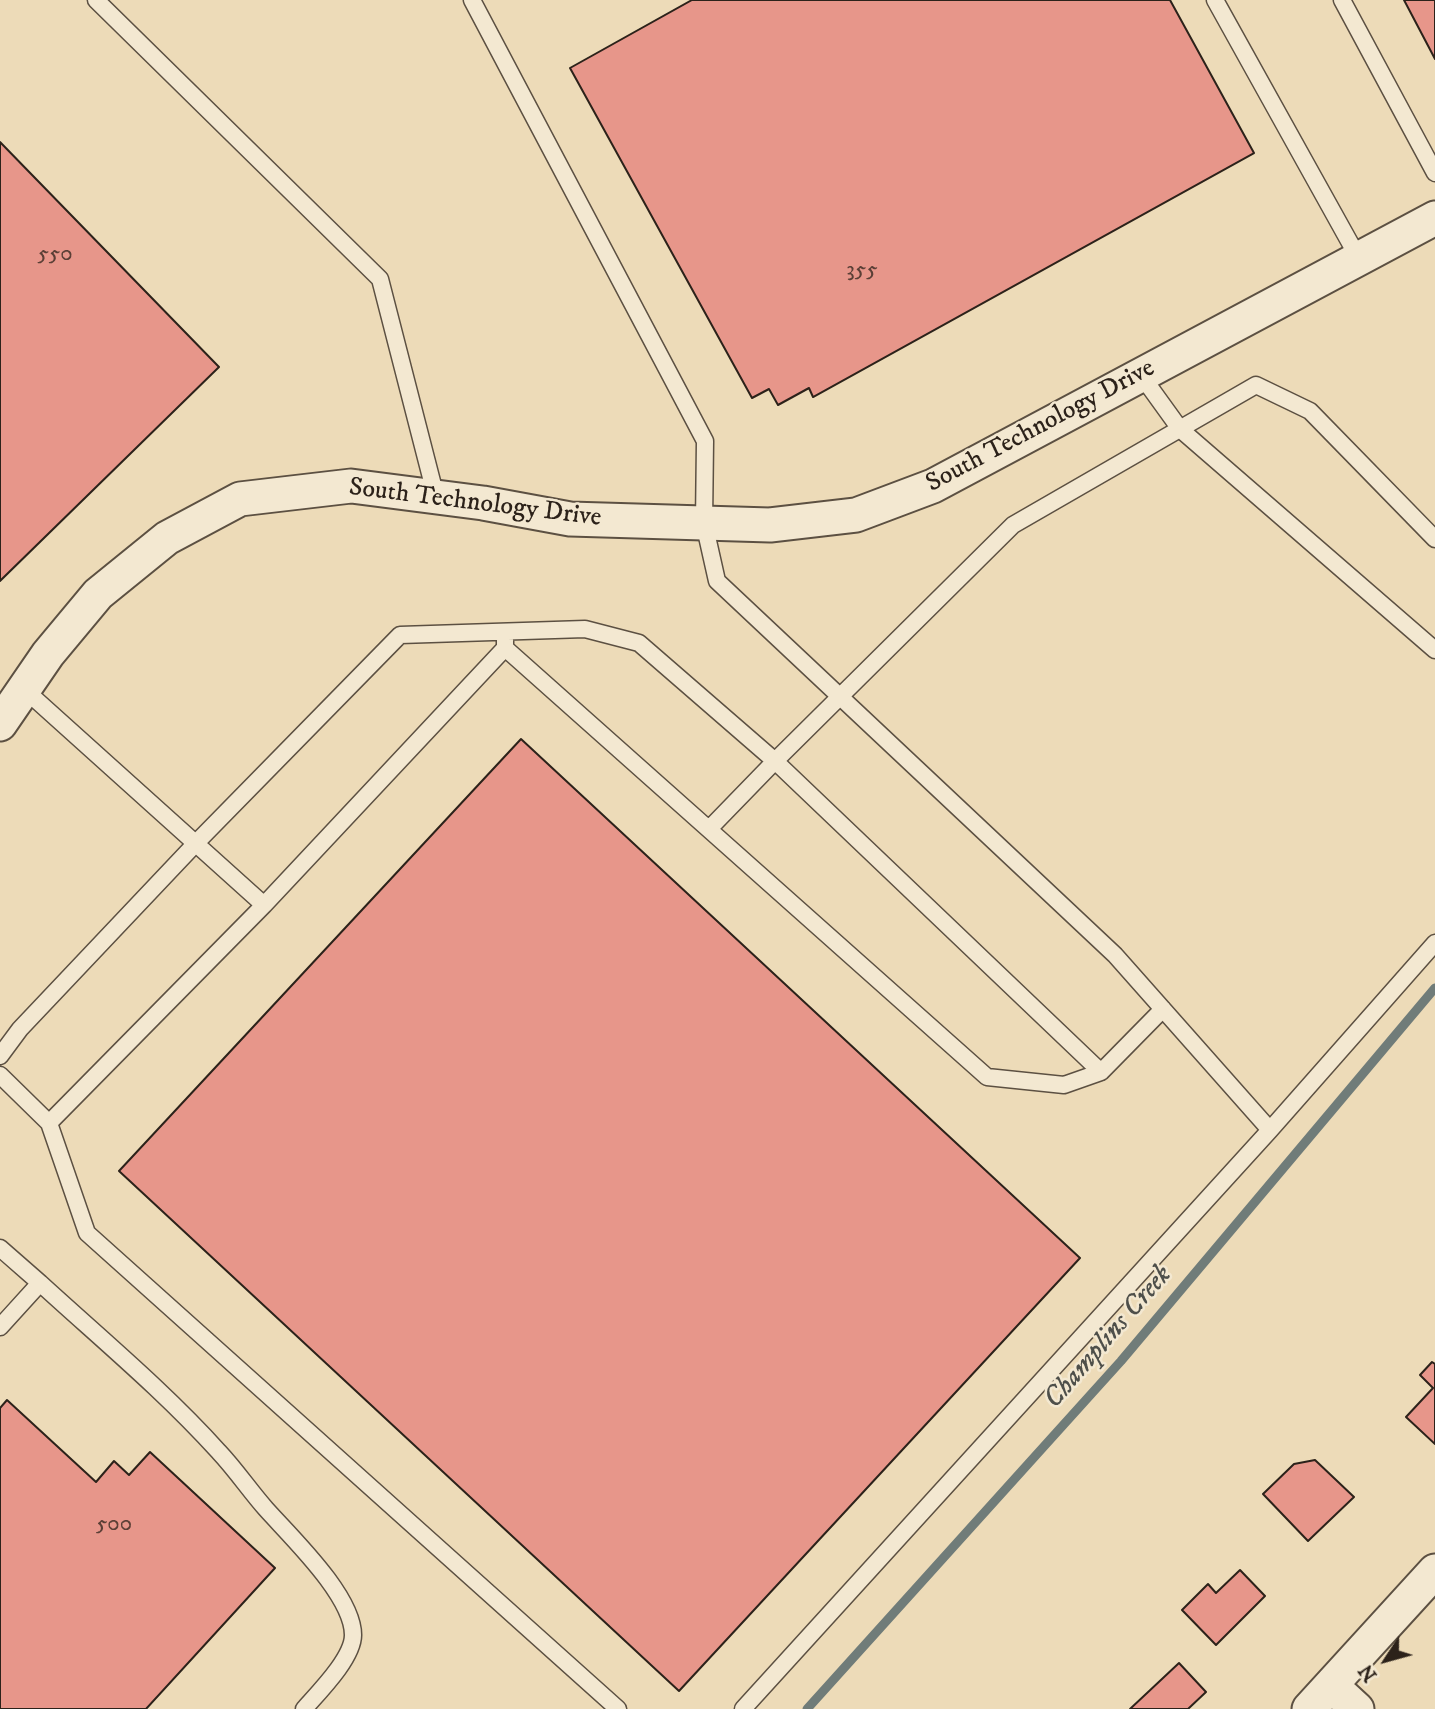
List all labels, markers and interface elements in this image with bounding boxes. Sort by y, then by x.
house number: 550 [37,241,73,269]
house number: 355 [846,257,878,285]
street label: South Technology Drive [921,354,1161,500]
street label: South Technology Drive [347,473,603,535]
water label: Champlins Creek [1038,1260,1180,1416]
house number: 500 [96,1511,132,1539]
north arrow [1351,1625,1421,1695]
text: N [1355,1660,1383,1686]

